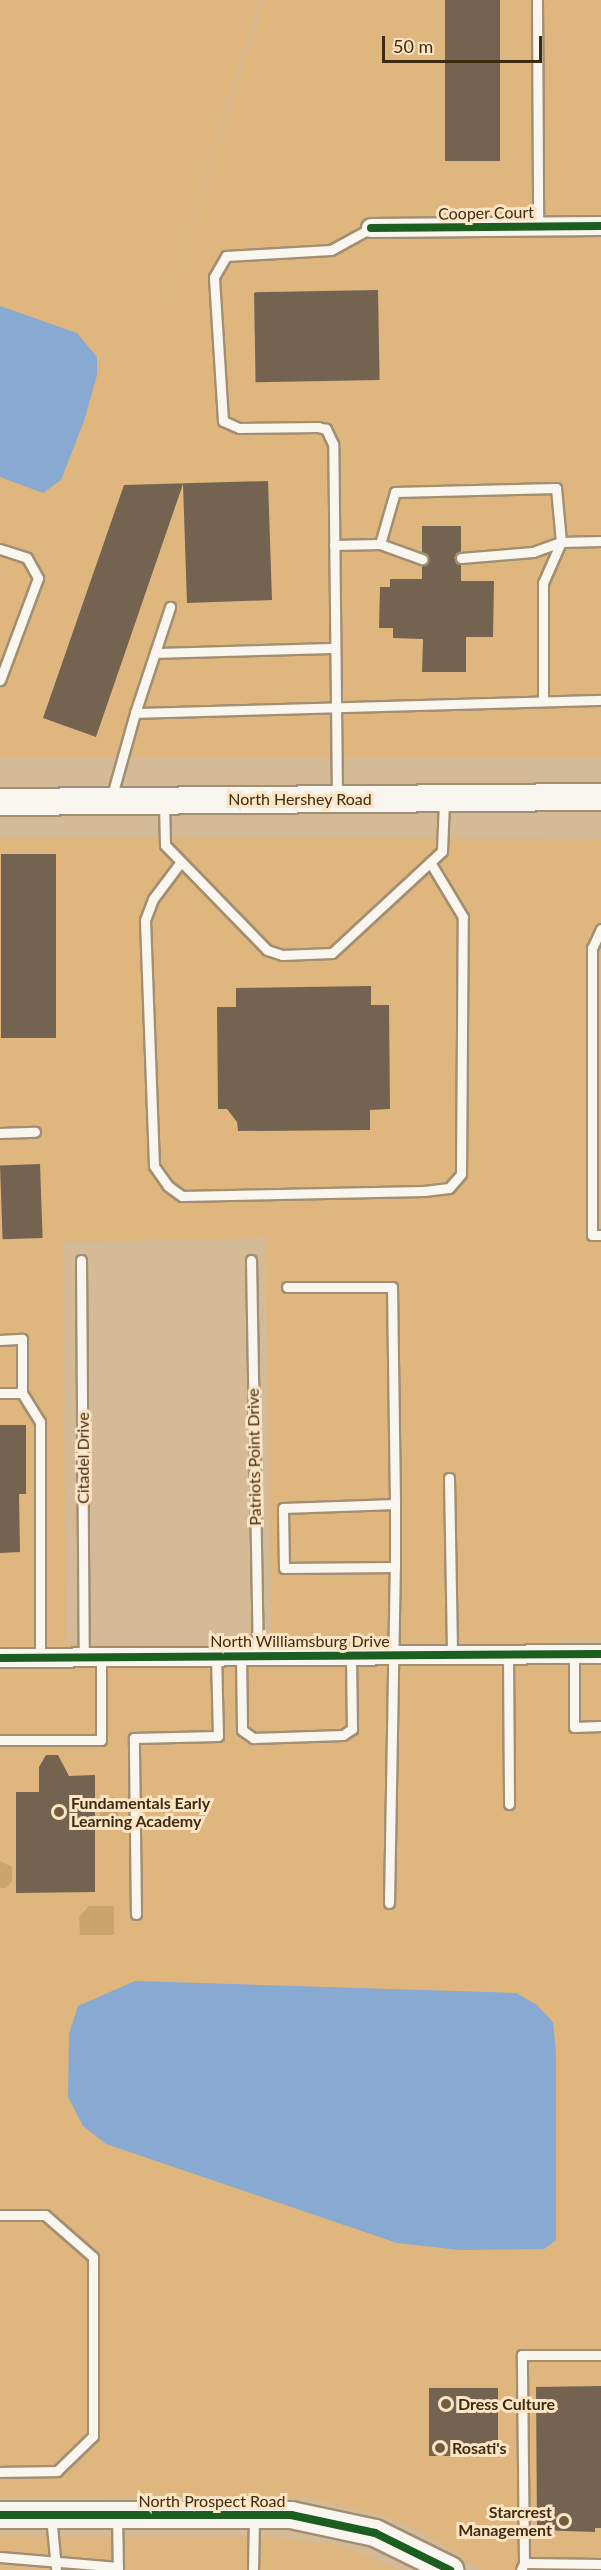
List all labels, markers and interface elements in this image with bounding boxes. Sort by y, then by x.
scale bar [385,24,546,62]
text: 50 m [393,35,433,57]
street label: Cooper Court [438,203,534,223]
street label: North Hershey Road [228,789,372,809]
street label: Patriots Point Drive [243,1388,265,1526]
street label: Citadel Drive [73,1412,93,1504]
street label: North Williamsburg Drive [210,1631,390,1651]
place label: Fundamentals Early Learning Academy [71,1793,210,1831]
marker: Fundamentals Early Learning Academy [52,1805,66,1819]
place label: Dress Culture [458,2394,555,2414]
marker: Dress Culture [439,2397,453,2411]
place label: Rosati's [452,2438,506,2458]
marker: Rosati's [433,2441,447,2455]
street label: North Prospect Road [139,2491,285,2511]
place label: Starcrest Management [458,2502,552,2540]
marker: Starcrest Management [557,2514,571,2528]

